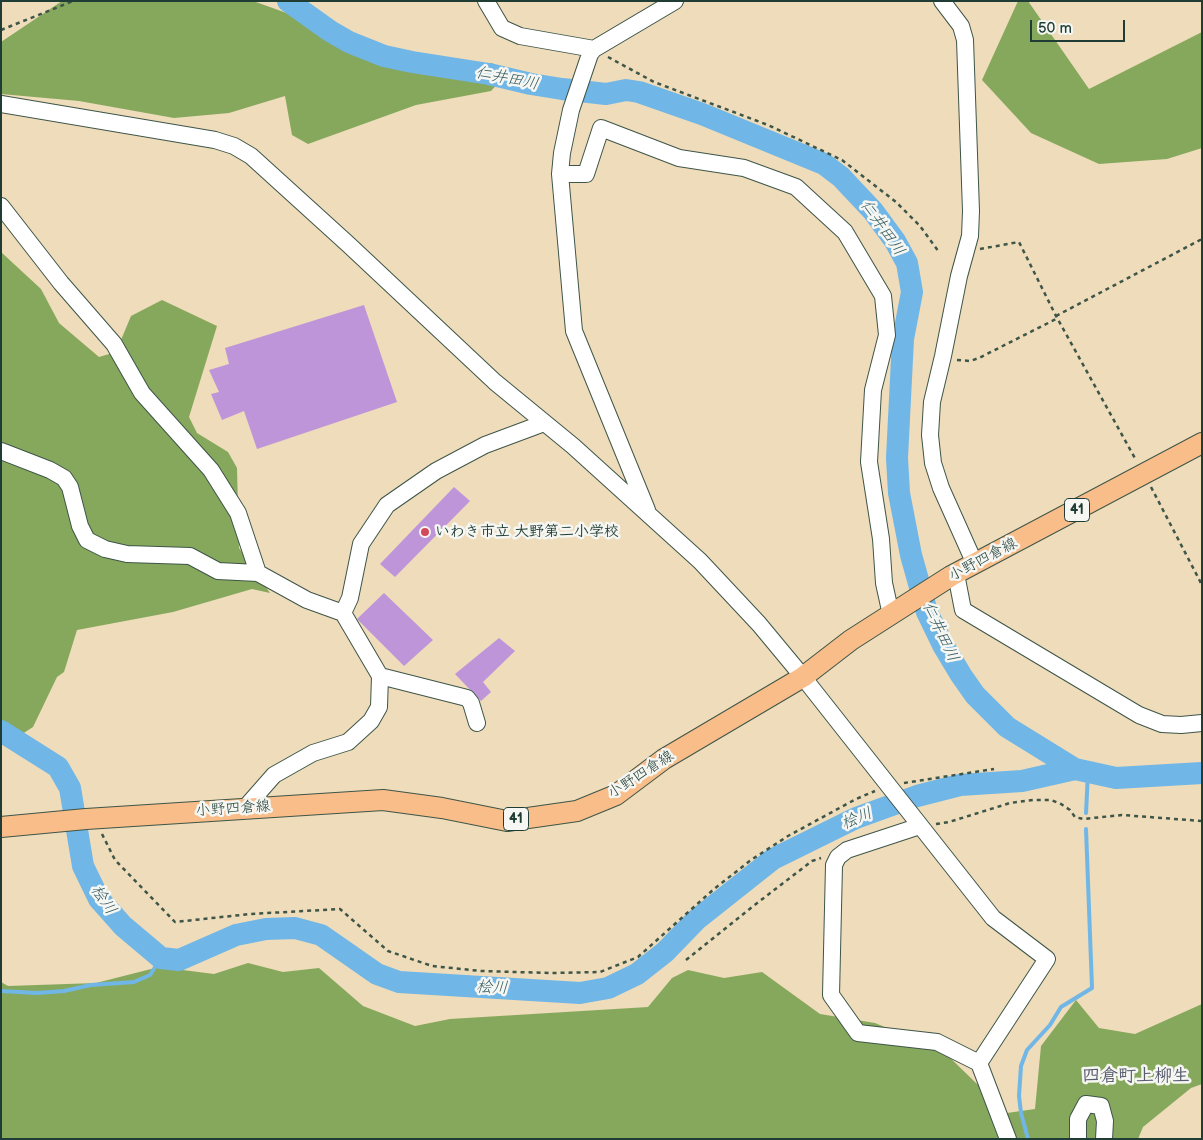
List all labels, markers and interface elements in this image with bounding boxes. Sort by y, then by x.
scale bar [1033,10,1128,42]
text: 50 m [1038,19,1072,38]
water label: 仁井田川 [474,63,540,95]
water label: 仁井田川 [856,196,908,260]
road number: 41 [1064,498,1090,522]
place label: いわき市立 大野第二小学校 [435,523,619,541]
marker: いわき市立 大野第二小学校 [419,526,431,538]
street label: 小野四倉線 [946,534,1020,586]
water label: 仁井田川 [918,599,962,665]
street label: 小野四倉線 [605,747,677,803]
street label: 小野四倉線 [195,797,271,821]
water label: 桧川 [839,804,875,834]
road number: 41 [504,808,528,831]
water label: 桧川 [86,881,120,919]
water label: 桧川 [476,978,508,998]
district label: 四倉町上柳生 [1082,1065,1190,1087]

